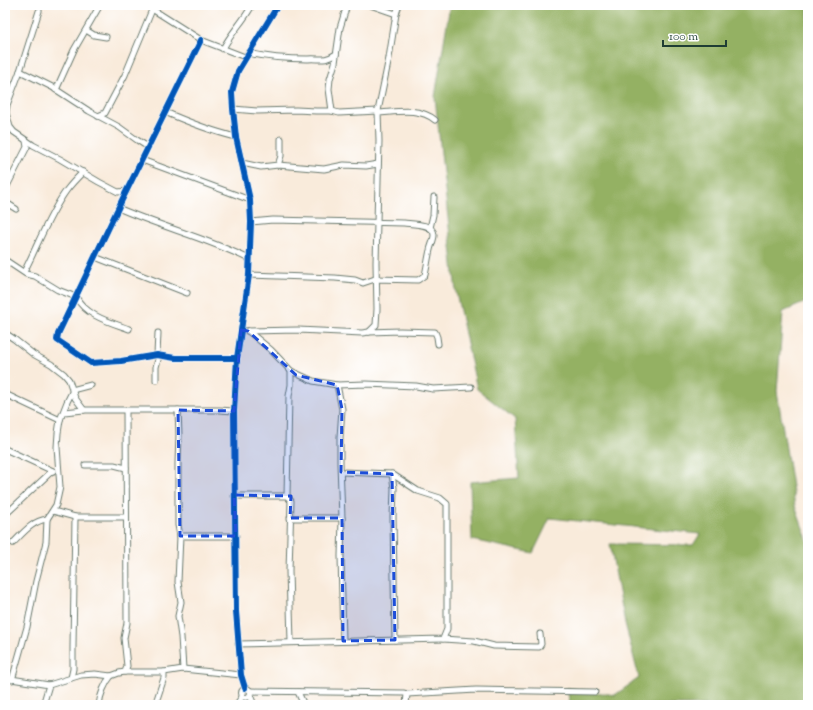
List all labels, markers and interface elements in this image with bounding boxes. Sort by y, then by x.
scale bar [663,22,726,48]
text: 100 m [669,28,698,46]

